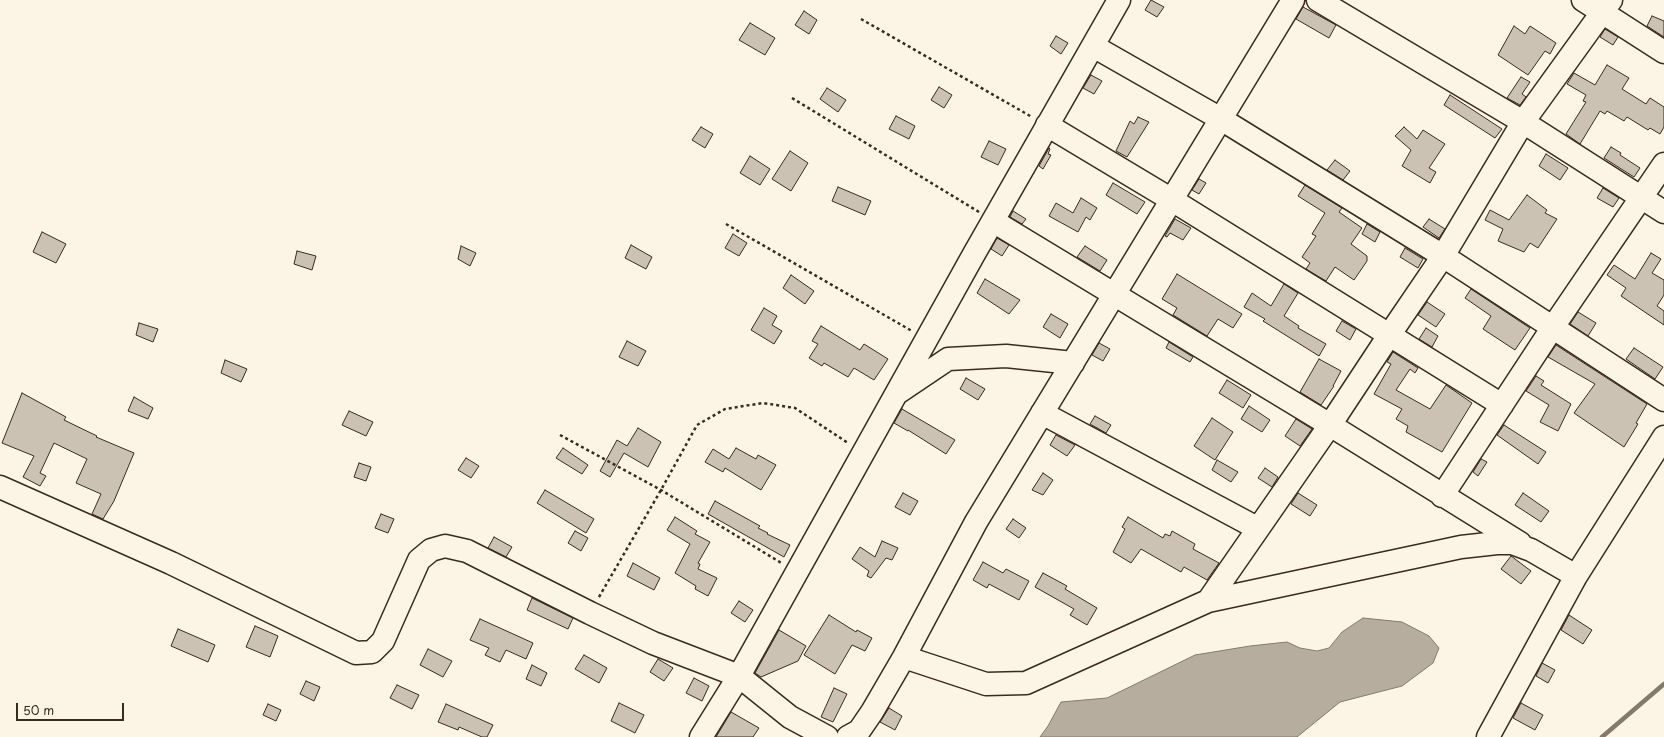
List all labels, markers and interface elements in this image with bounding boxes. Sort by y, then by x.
scale bar [18,695,126,721]
text: 50 m [23,701,54,719]

